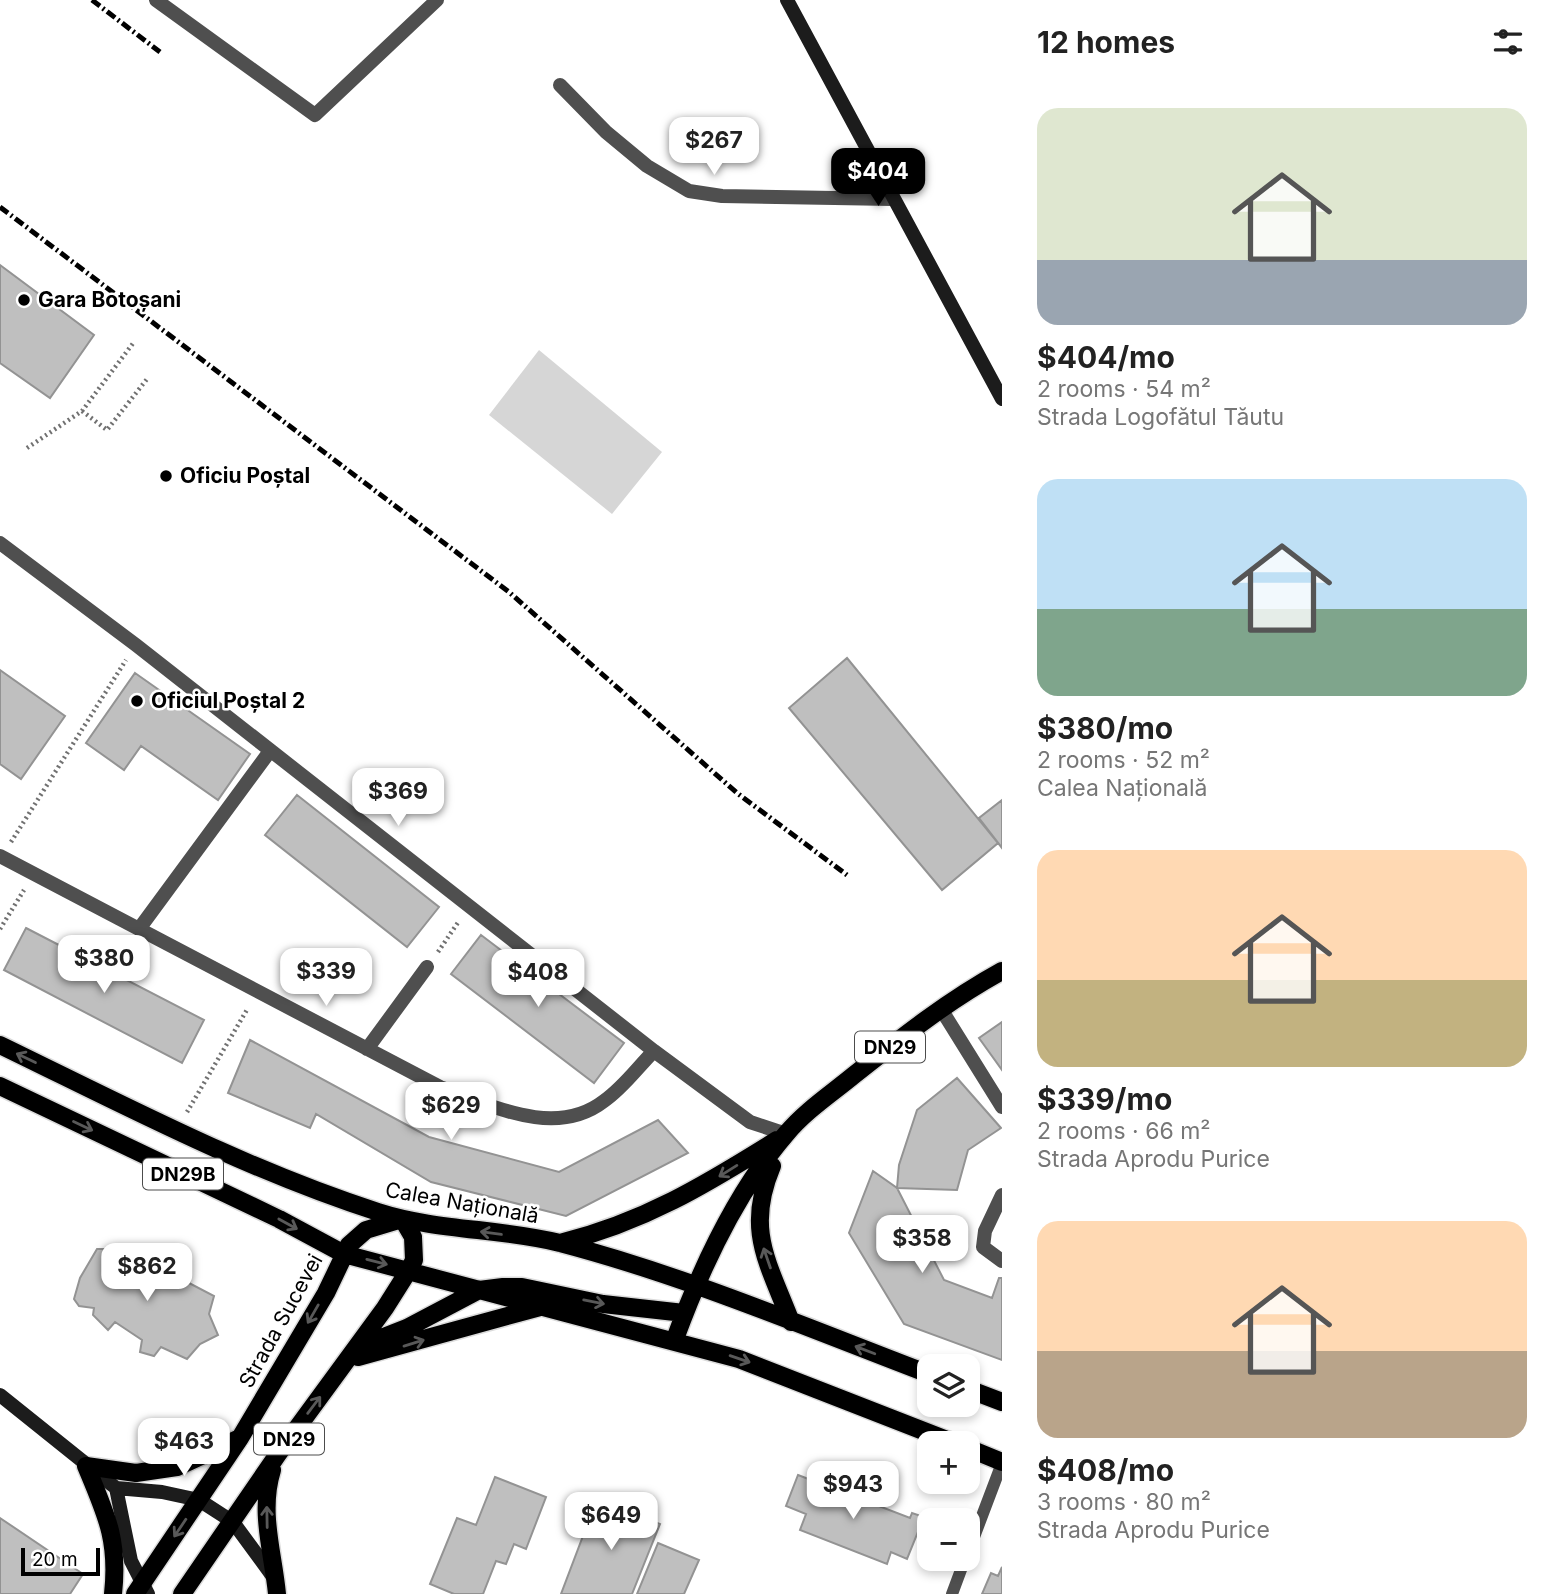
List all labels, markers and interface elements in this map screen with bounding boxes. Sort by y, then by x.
icon: filters [1489,23,1527,61]
text: 12 homes [1037,24,1175,60]
pin: $267 [673,118,755,177]
text: $267 [685,126,743,154]
pin: $404 [837,148,919,208]
icon: home [1219,154,1345,280]
text: $404 [847,157,909,185]
place label: Gara Botoșani [38,287,181,312]
marker: Gara Botoșani [16,292,32,308]
text: $404/mo [1037,339,1175,375]
text: 2 rooms · 54 m² [1037,375,1211,403]
text: Strada Logofătul Tăutu [1037,403,1284,431]
place label: Oficiu Poștal [180,463,310,488]
marker: Oficiu Poștal [158,468,174,484]
icon: home [1219,525,1345,651]
place label: Oficiul Poștal 2 [151,688,305,713]
marker: Oficiul Poștal 2 [129,693,145,709]
text: $380/mo [1037,710,1173,746]
text: 2 rooms · 52 m² [1037,746,1210,774]
pin: $369 [357,768,439,828]
text: Calea Națională [1037,774,1207,802]
text: $369 [368,777,428,805]
icon: home [1219,896,1345,1022]
pin: $380 [63,936,145,995]
text: $380 [74,944,134,972]
pin: $339 [285,948,367,1008]
pin: $408 [497,950,579,1009]
text: $339 [296,957,356,985]
text: $408 [507,958,569,986]
road number: DN29 [855,1032,925,1063]
one-way arrow [16,1051,37,1064]
text: $339/mo [1037,1081,1172,1117]
pin: $629 [410,1082,492,1142]
text: $629 [421,1091,481,1119]
text: 2 rooms · 66 m² [1037,1117,1211,1145]
one-way arrow [72,1119,93,1133]
text: Strada Aprodu Purice [1037,1145,1270,1173]
road number: DN29B [143,1158,223,1190]
one-way arrow [719,1163,738,1178]
street label: Calea Națională [383,1177,541,1228]
pin: $358 [881,1216,963,1275]
one-way arrow [277,1218,298,1231]
text: $358 [892,1224,952,1252]
one-way arrow [480,1226,503,1239]
pin: $862 [106,1244,188,1303]
one-way arrow [760,1248,772,1270]
street label: Strada Sucevei [234,1250,328,1392]
text: $862 [117,1252,177,1280]
one-way arrow [365,1256,387,1269]
icon: home [1219,1267,1345,1393]
one-way arrow [582,1296,605,1310]
one-way arrow [306,1304,320,1324]
one-way arrow [403,1335,425,1348]
one-way arrow [855,1343,877,1355]
one-way arrow [728,1354,750,1367]
map controls [917,1354,980,1571]
button: layers [917,1354,980,1417]
one-way arrow [306,1397,321,1415]
pin: $463 [143,1418,225,1478]
road number: DN29 [254,1424,324,1455]
text: $463 [154,1427,214,1455]
button: + [917,1431,980,1494]
text: $408/mo [1037,1452,1174,1488]
pin: $943 [812,1462,894,1521]
text: $943 [823,1470,883,1498]
text: 3 rooms · 80 m² [1037,1488,1211,1516]
pin: $649 [570,1492,652,1552]
text: $649 [581,1501,641,1529]
one-way arrow [260,1505,274,1528]
button: − [917,1508,980,1571]
text: Strada Aprodu Purice [1037,1516,1270,1544]
one-way arrow [172,1518,187,1537]
scale bar [21,1545,100,1577]
text: 20 m [32,1548,78,1571]

